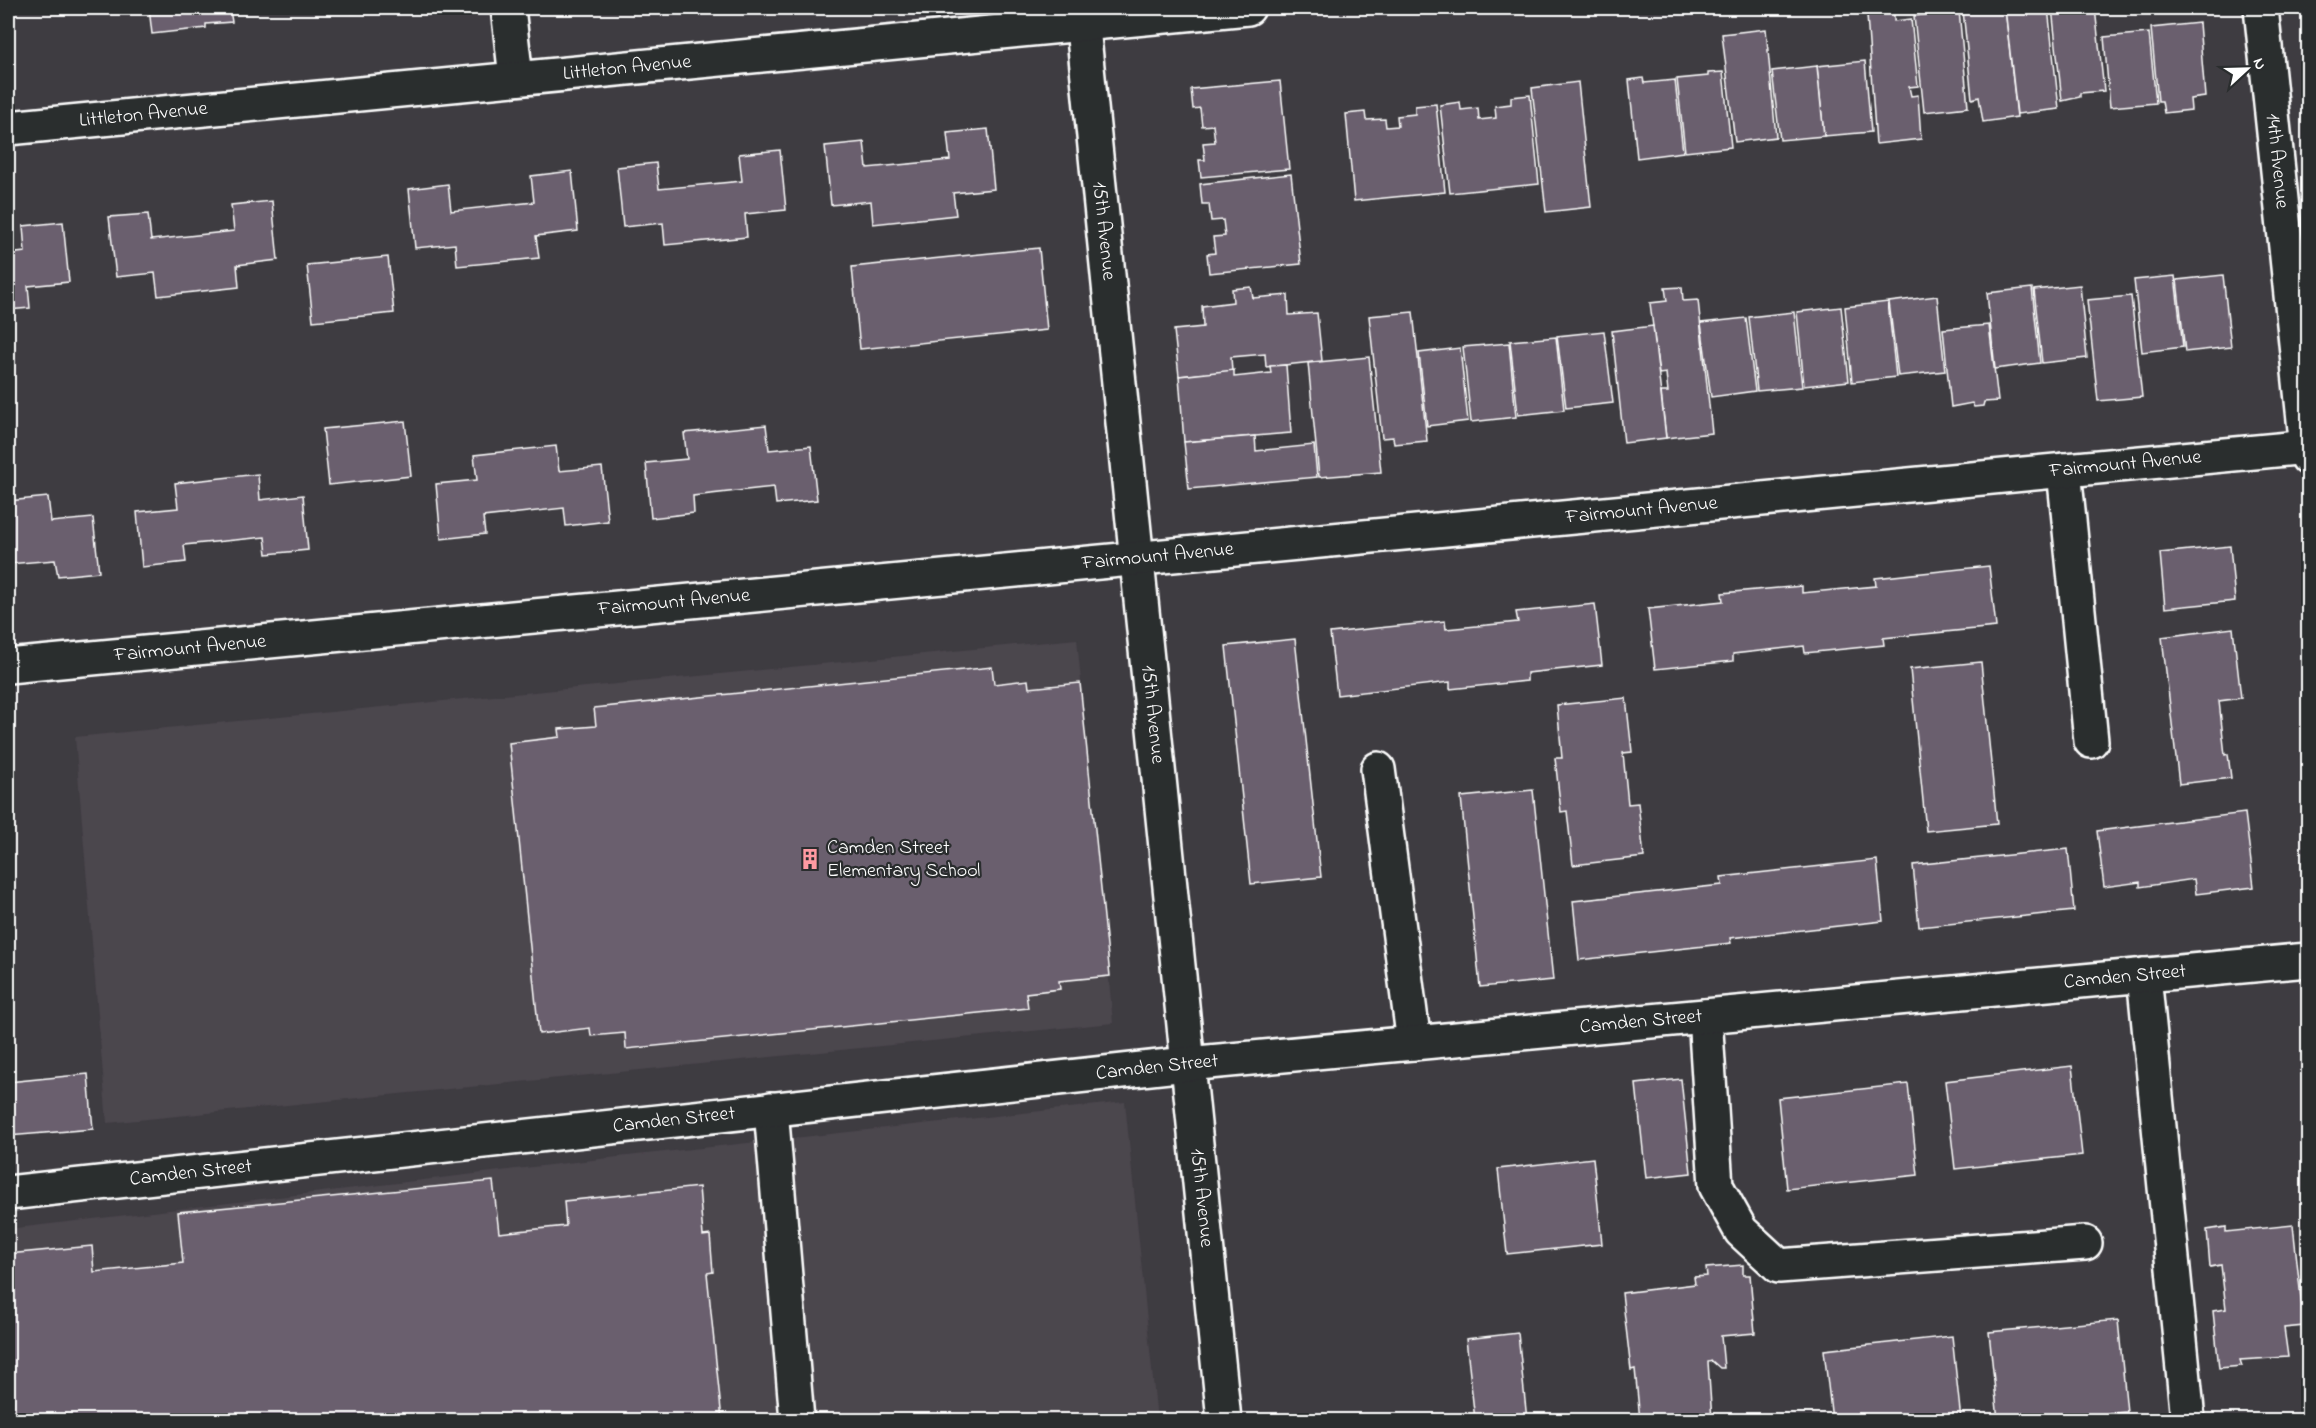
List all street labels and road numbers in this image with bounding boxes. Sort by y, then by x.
street label: Littleton Avenue [562,47,693,89]
street label: Littleton Avenue [78,94,209,136]
street label: 14th Avenue [2258,112,2296,210]
street label: 15th Avenue [1084,180,1123,282]
street label: Fairmount Avenue [2047,443,2203,486]
street label: Fairmount Avenue [1563,489,1719,532]
street label: Fairmount Avenue [1080,535,1235,578]
street label: Fairmount Avenue [596,581,751,624]
street label: Fairmount Avenue [112,627,267,670]
street label: 15th Avenue [1133,664,1172,765]
street label: Camden Street [2062,957,2188,997]
street label: Camden Street [1578,1002,1704,1042]
street label: Camden Street [1094,1047,1220,1088]
street label: Camden Street [611,1099,737,1141]
street label: 15th Avenue [1182,1147,1221,1249]
street label: Camden Street [128,1152,254,1194]

